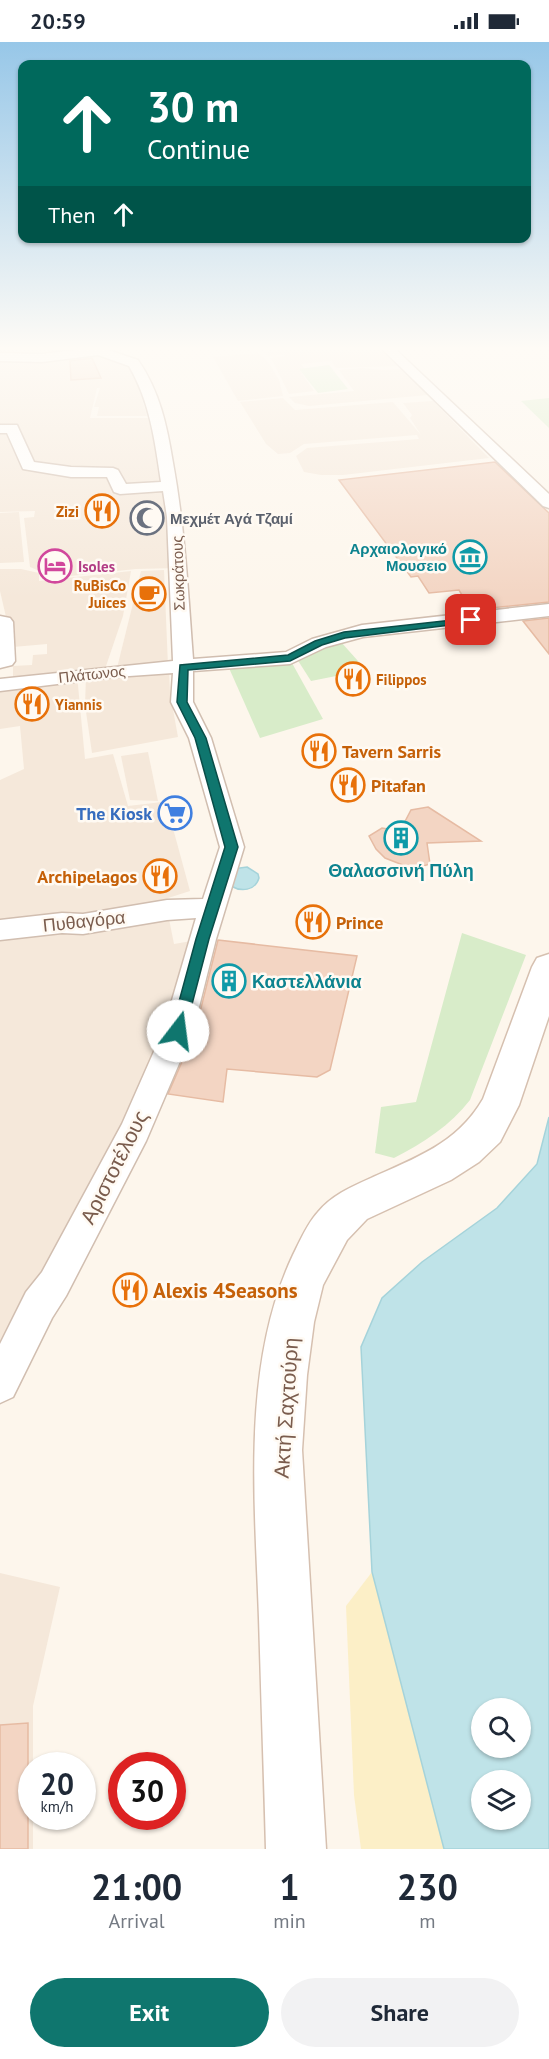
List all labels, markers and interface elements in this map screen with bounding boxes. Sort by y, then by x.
text: 20:59 [30,7,86,35]
text: 30 m [147,79,239,134]
icon: ahead [48,84,126,162]
text: Continue [147,132,250,166]
icon: ahead [107,198,140,231]
text: Then [48,201,95,229]
restaurant icon: Zizi [84,493,120,529]
mosque icon: Μεχμέτ Αγά Τζαμί [129,500,165,536]
place label: Zizi [56,502,79,521]
place label: Μεχμέτ Αγά Τζαμί [170,509,293,528]
street label: Σωκράτους [167,535,189,611]
place label: Αρχαιολογικό Μουσειο [349,539,447,575]
museum icon: Αρχαιολογικό Μουσειο [452,539,488,575]
hotel icon: Isoles [37,548,73,584]
place label: Isoles [78,557,115,576]
place label: RuBisCo Juices [74,576,126,612]
cafe icon: RuBisCo Juices [131,576,167,612]
pin [445,594,496,645]
icon: arrive [454,603,487,636]
street label: Πλάτωνος [58,661,126,687]
restaurant icon: Filippos [335,661,371,697]
place label: Filippos [376,670,427,689]
restaurant icon: Yiannis [14,686,50,722]
place label: Yiannis [54,695,102,714]
restaurant icon: Tavern Sarris [301,733,337,769]
place label: Tavern Sarris [342,740,441,763]
restaurant icon: Pitafan [330,767,366,803]
place label: Pitafan [371,774,426,797]
supermarket icon: The Kiosk [157,795,193,831]
place label: The Kiosk [76,802,152,825]
building icon: Θαλασσινή Πύλη [383,820,419,856]
restaurant icon: Archipelagos [142,858,178,894]
place label: Θαλασσινή Πύλη [328,859,474,882]
place label: Archipelagos [37,865,137,888]
restaurant icon: Prince [295,904,331,940]
street label: Πυθαγόρα [42,905,126,937]
place label: Prince [336,911,383,934]
building icon: Καστελλάνια [211,963,247,999]
place label: Καστελλάνια [252,970,362,993]
position arrow [146,999,210,1063]
street label: Αριστοτέλους [74,1106,154,1228]
restaurant icon: Alexis 4Seasons [112,1272,148,1308]
place label: Alexis 4Seasons [153,1277,298,1304]
street label: Ακτή Σαχτούρη [268,1337,304,1479]
map controls [471,1698,531,1830]
button: search [471,1698,531,1758]
speed limit sign: 30 [108,1752,186,1830]
text: 20 [40,1764,74,1803]
button: layers [471,1770,531,1830]
text: km/h [41,1797,73,1816]
text: 21:00 [91,1863,182,1910]
text: 1 [279,1863,300,1910]
text: 230 [397,1863,458,1910]
text: Arrival [109,1908,165,1934]
text: min [273,1908,306,1934]
text: m [419,1908,436,1934]
button: Exit [30,1978,269,2047]
button: Share [281,1978,519,2047]

